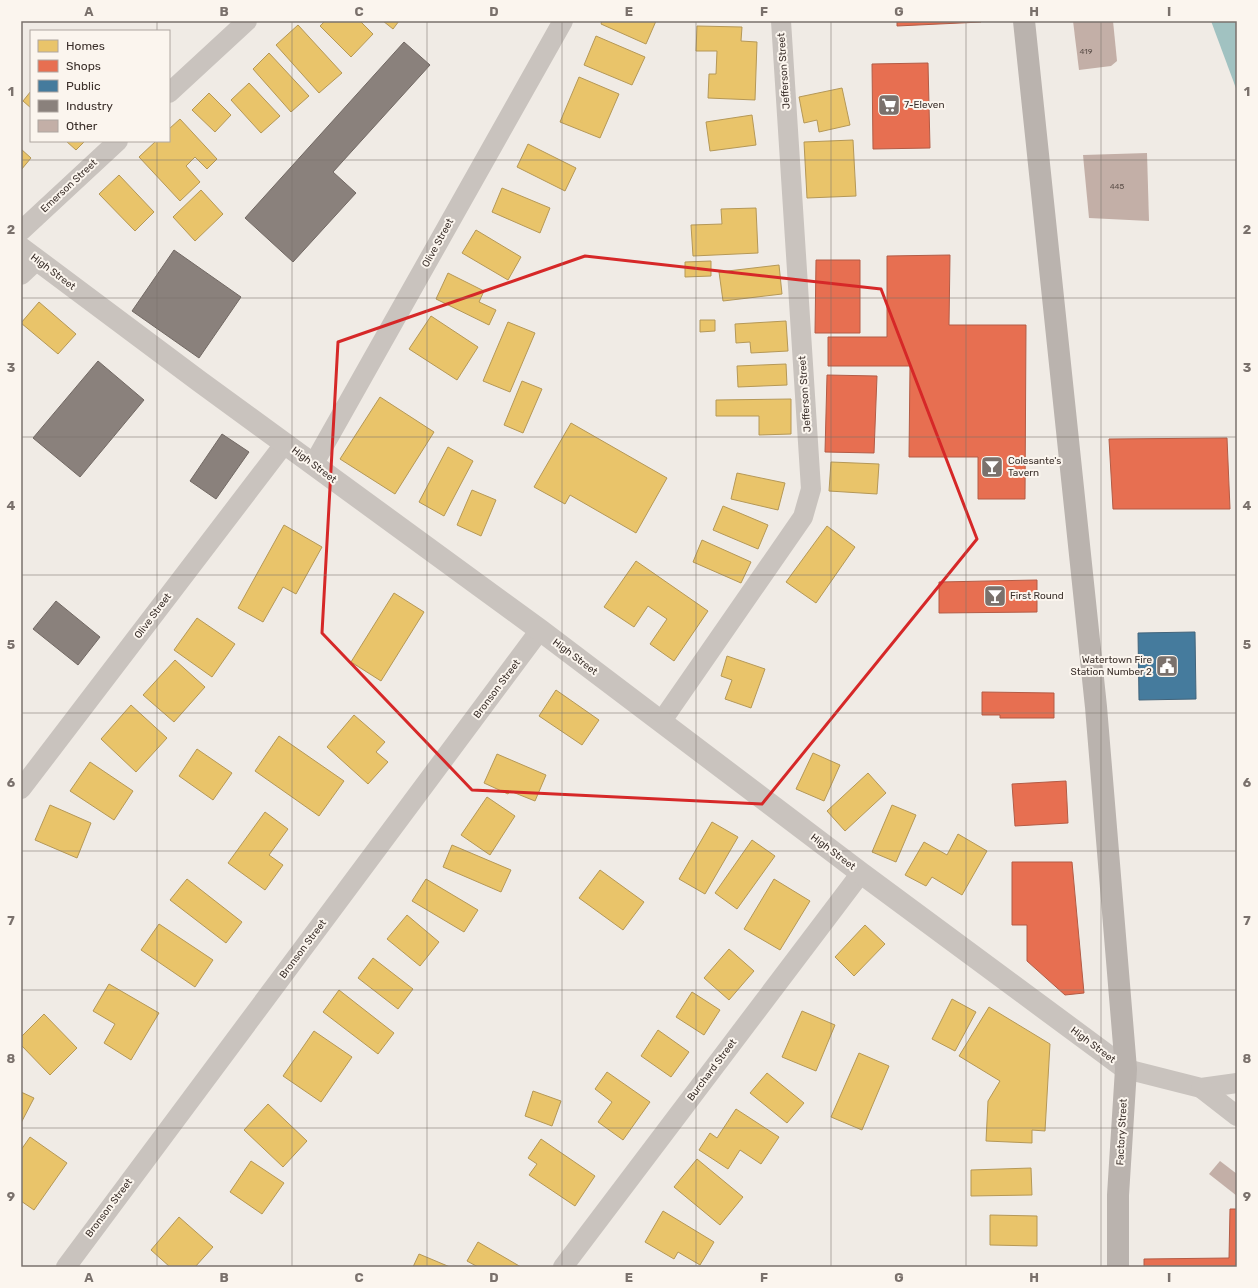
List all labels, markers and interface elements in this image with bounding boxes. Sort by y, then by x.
text: A [84,4,94,19]
text: B [219,4,229,19]
text: C [354,4,364,19]
text: D [489,4,499,19]
text: E [625,4,633,19]
text: F [760,4,768,19]
text: G [894,4,904,19]
text: H [1029,4,1039,19]
text: I [1167,4,1171,19]
legend [30,30,170,142]
street label: Jefferson Street [775,32,793,110]
text: Homes [66,39,105,53]
house number: 419 [1080,47,1093,56]
text: Shops [66,59,101,73]
text: Public [66,79,101,93]
text: 1 [8,84,14,99]
text: 1 [1244,84,1250,99]
supermarket icon: 7-Eleven [876,92,902,118]
text: Industry [66,99,113,113]
place label: 7-Eleven [904,99,944,111]
text: Other [66,119,98,133]
street label: Emerson Street [38,157,100,215]
house number: 445 [1110,182,1125,191]
street label: Olive Street [420,216,456,269]
text: 2 [7,222,15,237]
text: 2 [1243,222,1251,237]
street label: High Street [28,251,78,293]
street label: Jefferson Street [796,355,814,433]
text: 3 [7,360,16,375]
text: 3 [1243,360,1252,375]
street label: High Street [289,444,339,486]
bar icon: Colesante's Tavern [979,454,1005,480]
place label: Colesante's Tavern [1008,455,1061,479]
text: 4 [7,498,16,513]
text: 4 [1243,498,1252,513]
bar icon: First Round [982,583,1008,609]
place label: First Round [1010,590,1064,602]
street label: Olive Street [132,591,174,641]
street label: High Street [550,636,600,678]
text: 5 [7,637,15,652]
text: 5 [1243,637,1251,652]
public building icon: Watertown Fire Station Number 2 [1154,653,1180,679]
place label: Watertown Fire Station Number 2 [1071,654,1152,678]
street label: Bronson Street [471,657,523,721]
text: 6 [7,775,16,790]
text: 6 [1243,775,1252,790]
street label: High Street [808,831,858,873]
text: 7 [7,913,15,928]
text: 7 [1243,913,1251,928]
street label: Bronson Street [277,917,329,981]
street label: High Street [1068,1024,1118,1066]
street label: Burchard Street [685,1037,739,1103]
text: 8 [7,1051,16,1066]
text: 8 [1243,1051,1252,1066]
street label: Factory Street [1114,1098,1130,1166]
street label: Bronson Street [83,1176,135,1240]
text: 9 [7,1189,15,1204]
text: 9 [1243,1189,1251,1204]
text: A [84,1270,94,1285]
text: B [219,1270,229,1285]
text: C [354,1270,364,1285]
text: D [489,1270,499,1285]
text: E [625,1270,633,1285]
text: F [760,1270,768,1285]
text: G [894,1270,904,1285]
text: H [1029,1270,1039,1285]
text: I [1167,1270,1171,1285]

